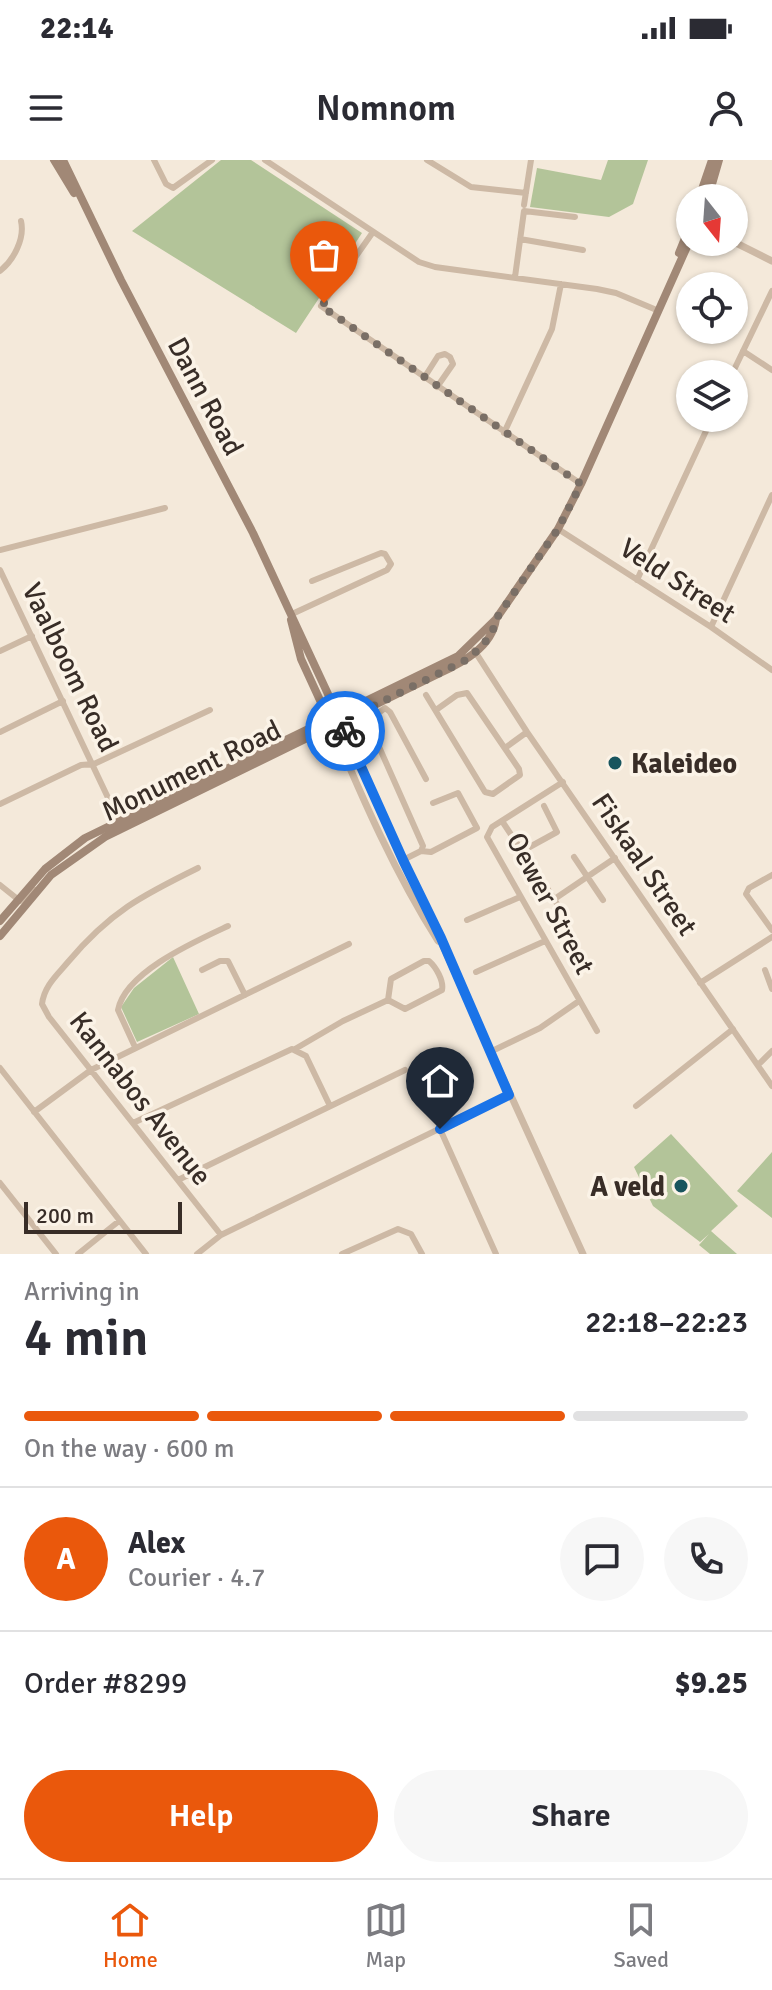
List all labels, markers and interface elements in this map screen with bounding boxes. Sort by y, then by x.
text: 22:14 [40,10,114,47]
icon: menu [24,86,68,130]
text: Nomnom [316,86,456,131]
icon: person [704,86,748,130]
north arrow [676,184,748,256]
map controls [676,184,748,432]
pin [290,221,358,303]
icon: bag [302,233,346,277]
button: locate [676,272,748,344]
street label: Dann Road [160,332,250,461]
button: layers [676,360,748,432]
street label: Veld Street [613,531,742,631]
street label: Vaalboom Road [15,577,126,758]
courier [305,691,385,771]
icon: bike [323,709,367,753]
street label: Monument Road [96,713,287,829]
place label: Kaleideo [631,747,737,781]
marker: Kaleideo [606,754,624,772]
street label: Fiskaal Street [584,787,704,942]
street label: Oewer Street [499,827,602,980]
street label: Kannabos Avenue [62,1005,219,1192]
pin [406,1047,474,1129]
icon: home [418,1059,462,1103]
place label: A veld [590,1170,665,1204]
marker: A veld [672,1177,690,1195]
scale bar [24,1198,182,1234]
text: 200 m [36,1202,94,1229]
text: Arriving in [24,1276,140,1308]
text: 22:18–22:23 [585,1304,748,1341]
text: 4 min [24,1306,149,1370]
text: On the way · 600 m [24,1433,234,1465]
button: chat [560,1517,644,1601]
button: phone [664,1517,748,1601]
text: Alex [128,1525,185,1562]
text: A [56,1541,76,1578]
text: Courier · 4.7 [128,1562,265,1594]
text: Order #8299 [24,1665,187,1702]
text: $9.25 [675,1665,748,1702]
button: Help [24,1770,378,1862]
button: Share [394,1770,748,1862]
tab: Home [103,1898,158,1973]
tab: Map [364,1898,408,1973]
tab: Saved [614,1898,669,1973]

